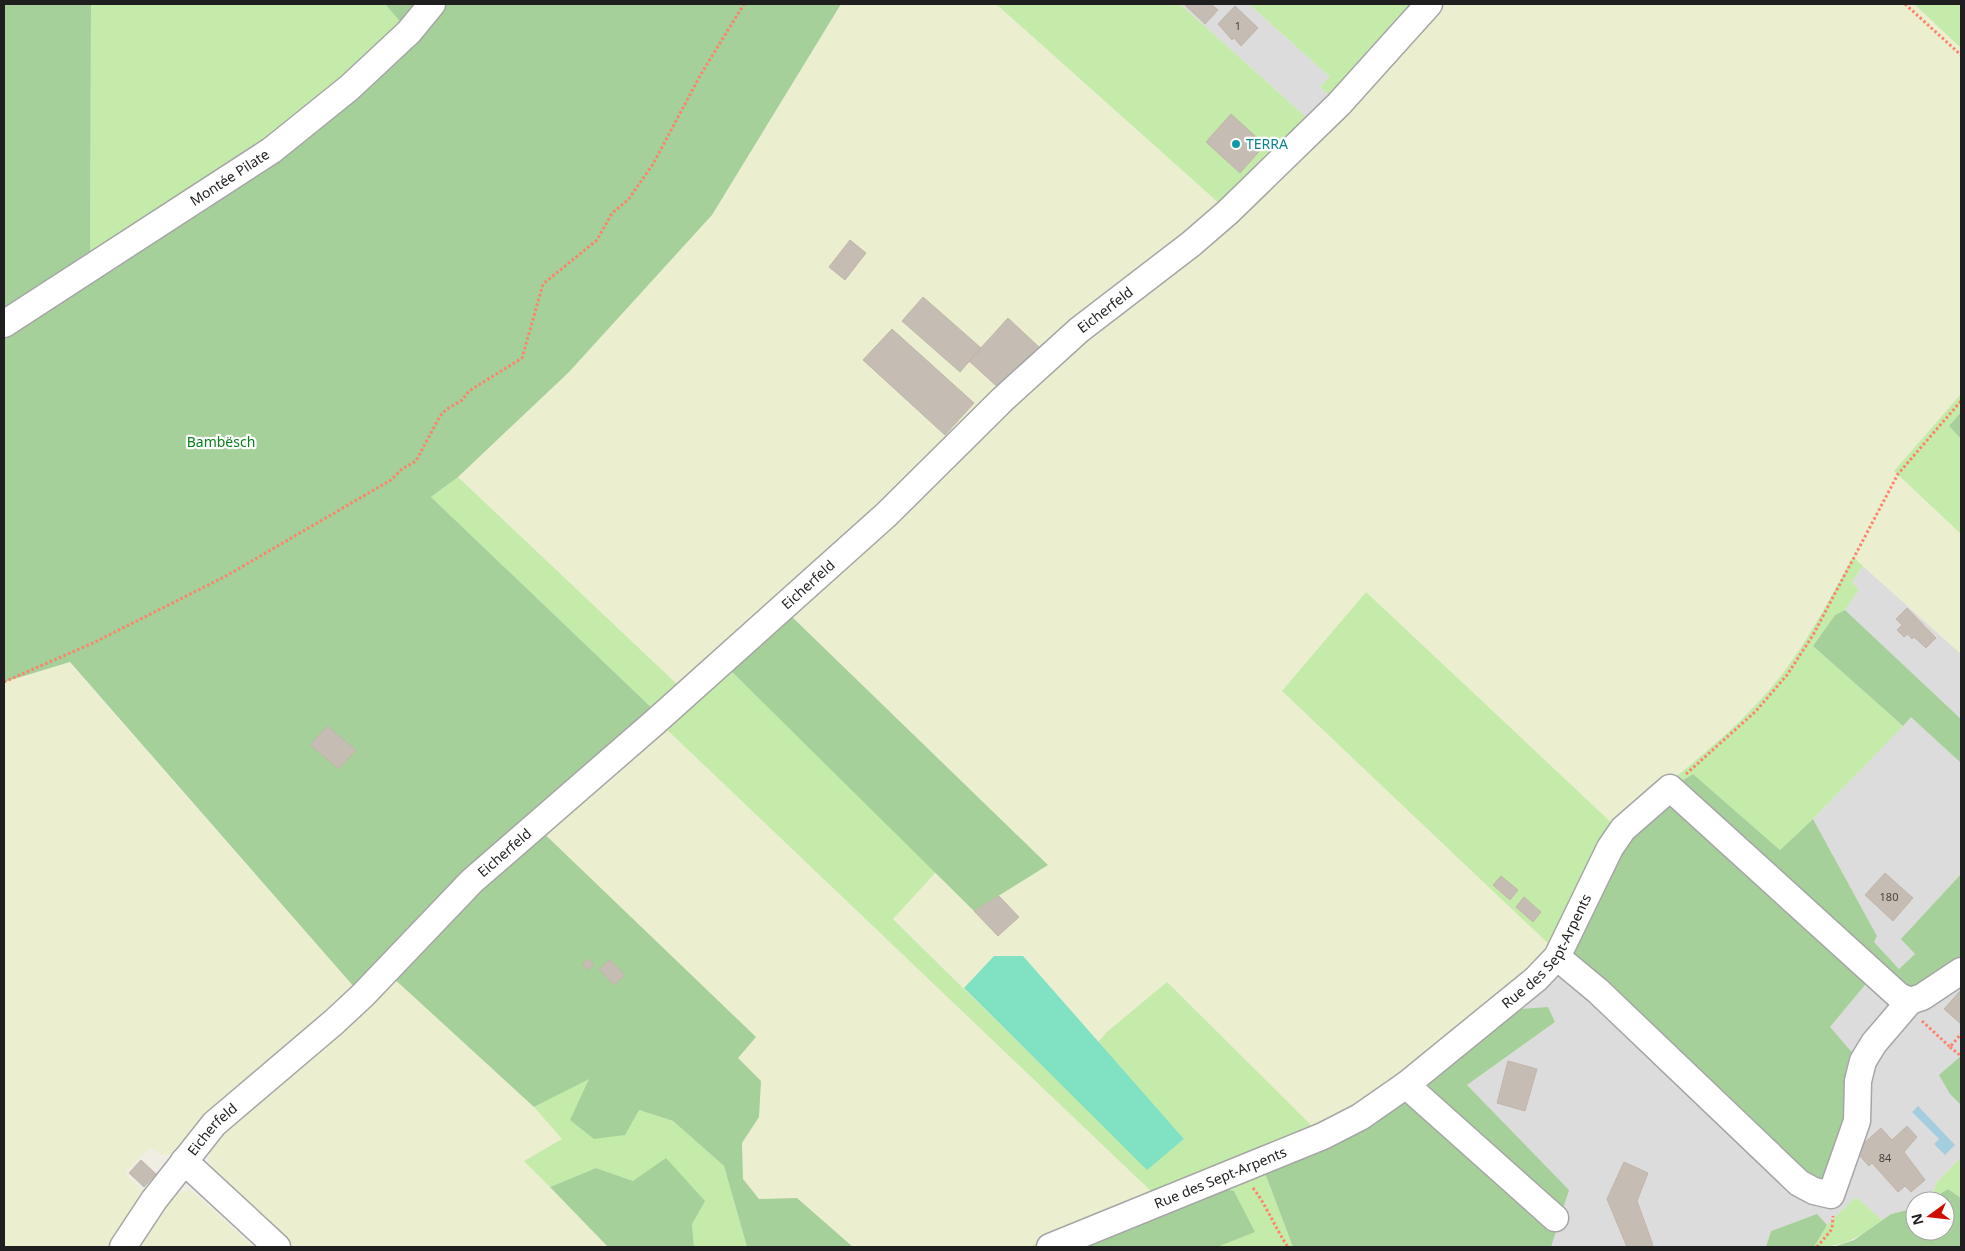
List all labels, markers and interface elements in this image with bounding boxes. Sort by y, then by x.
house number: 1 [1235,18,1241,33]
place label: TERRA [1246,134,1288,153]
marker: TERRA [1230,138,1242,150]
street label: Montée Pilate [186,144,273,210]
street label: Eicherfeld [1073,282,1137,337]
park label: Bambësch [187,432,255,451]
street label: Eicherfeld [777,555,838,613]
street label: Eicherfeld [473,824,535,881]
house number: 180 [1880,889,1898,904]
street label: Rue des Sept-Arpents [1497,890,1595,1012]
street label: Eicherfeld [183,1098,241,1159]
street label: Rue des Sept-Arpents [1151,1142,1290,1213]
house number: 84 [1879,1150,1892,1165]
north arrow [1905,1191,1955,1241]
text: N [1906,1212,1928,1227]

